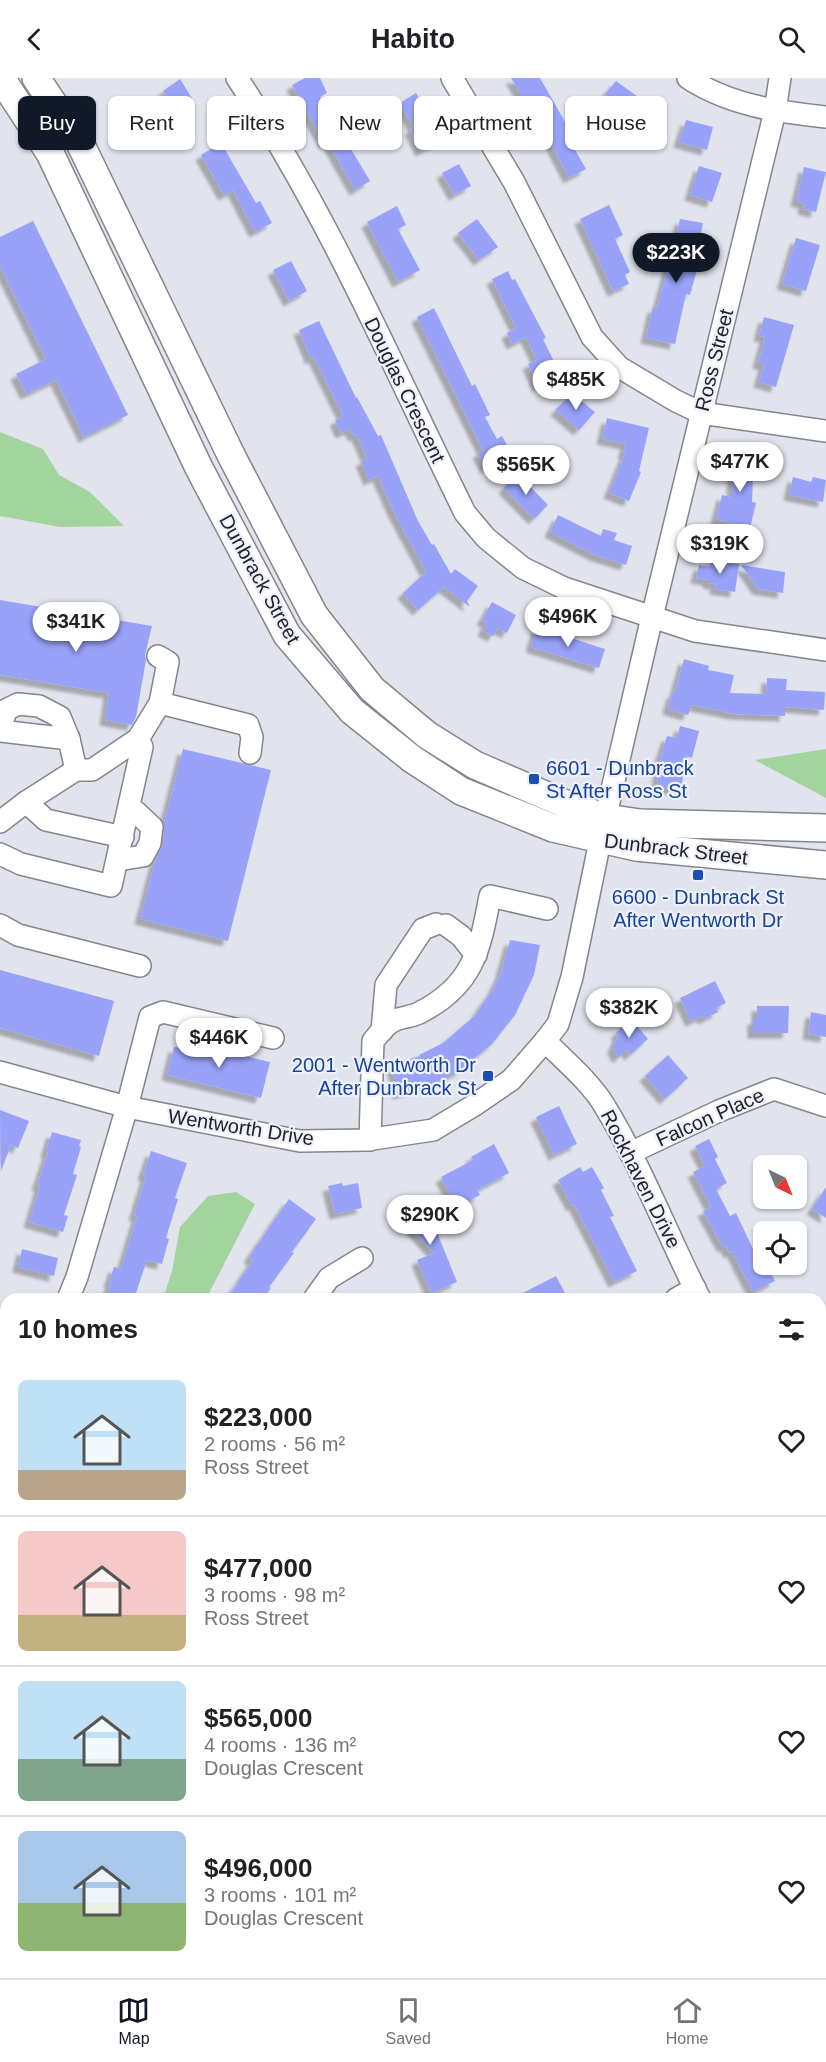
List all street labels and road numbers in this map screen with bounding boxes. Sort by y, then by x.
street label: Ross Street [691,306,737,413]
street label: Douglas Crescent [360,314,450,467]
street label: Dunbrack Street [215,510,305,648]
street label: Dunbrack Street [603,829,749,869]
street label: Falcon Place [653,1083,767,1151]
street label: Wentworth Drive [166,1105,316,1149]
street label: Rockhaven Drive [597,1106,685,1252]

